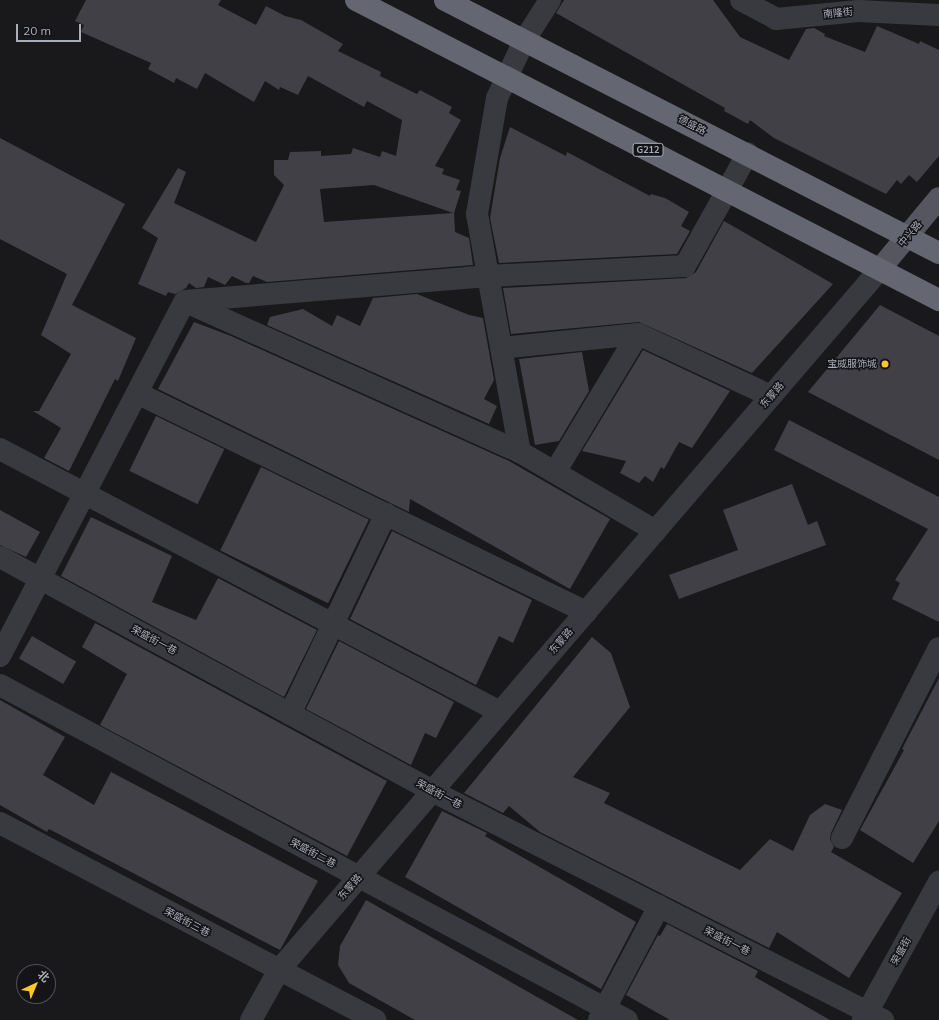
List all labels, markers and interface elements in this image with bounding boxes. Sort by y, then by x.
street label: 南隆街 [822,5,854,21]
scale bar [18,16,83,42]
text: 20 m [23,23,51,38]
street label: 德盛路 [676,113,708,137]
road number: G212 [632,143,664,157]
street label: 中兴路 [896,219,924,249]
place label: 宝威服饰城 [827,358,877,370]
marker: 宝威服饰城 [880,359,890,369]
street label: 东蒙路 [758,380,786,410]
street label: 荣盛街一巷 [129,623,179,657]
street label: 东蒙路 [547,626,575,656]
street label: 荣盛街一巷 [414,777,464,811]
street label: 荣盛街二巷 [288,836,338,870]
street label: 东蒙路 [336,872,364,902]
street label: 荣盛街三巷 [162,905,212,939]
street label: 荣盛街一巷 [702,924,752,958]
street label: 荣盛街 [888,935,914,967]
north arrow [16,964,56,1004]
text: 北 [35,967,52,985]

